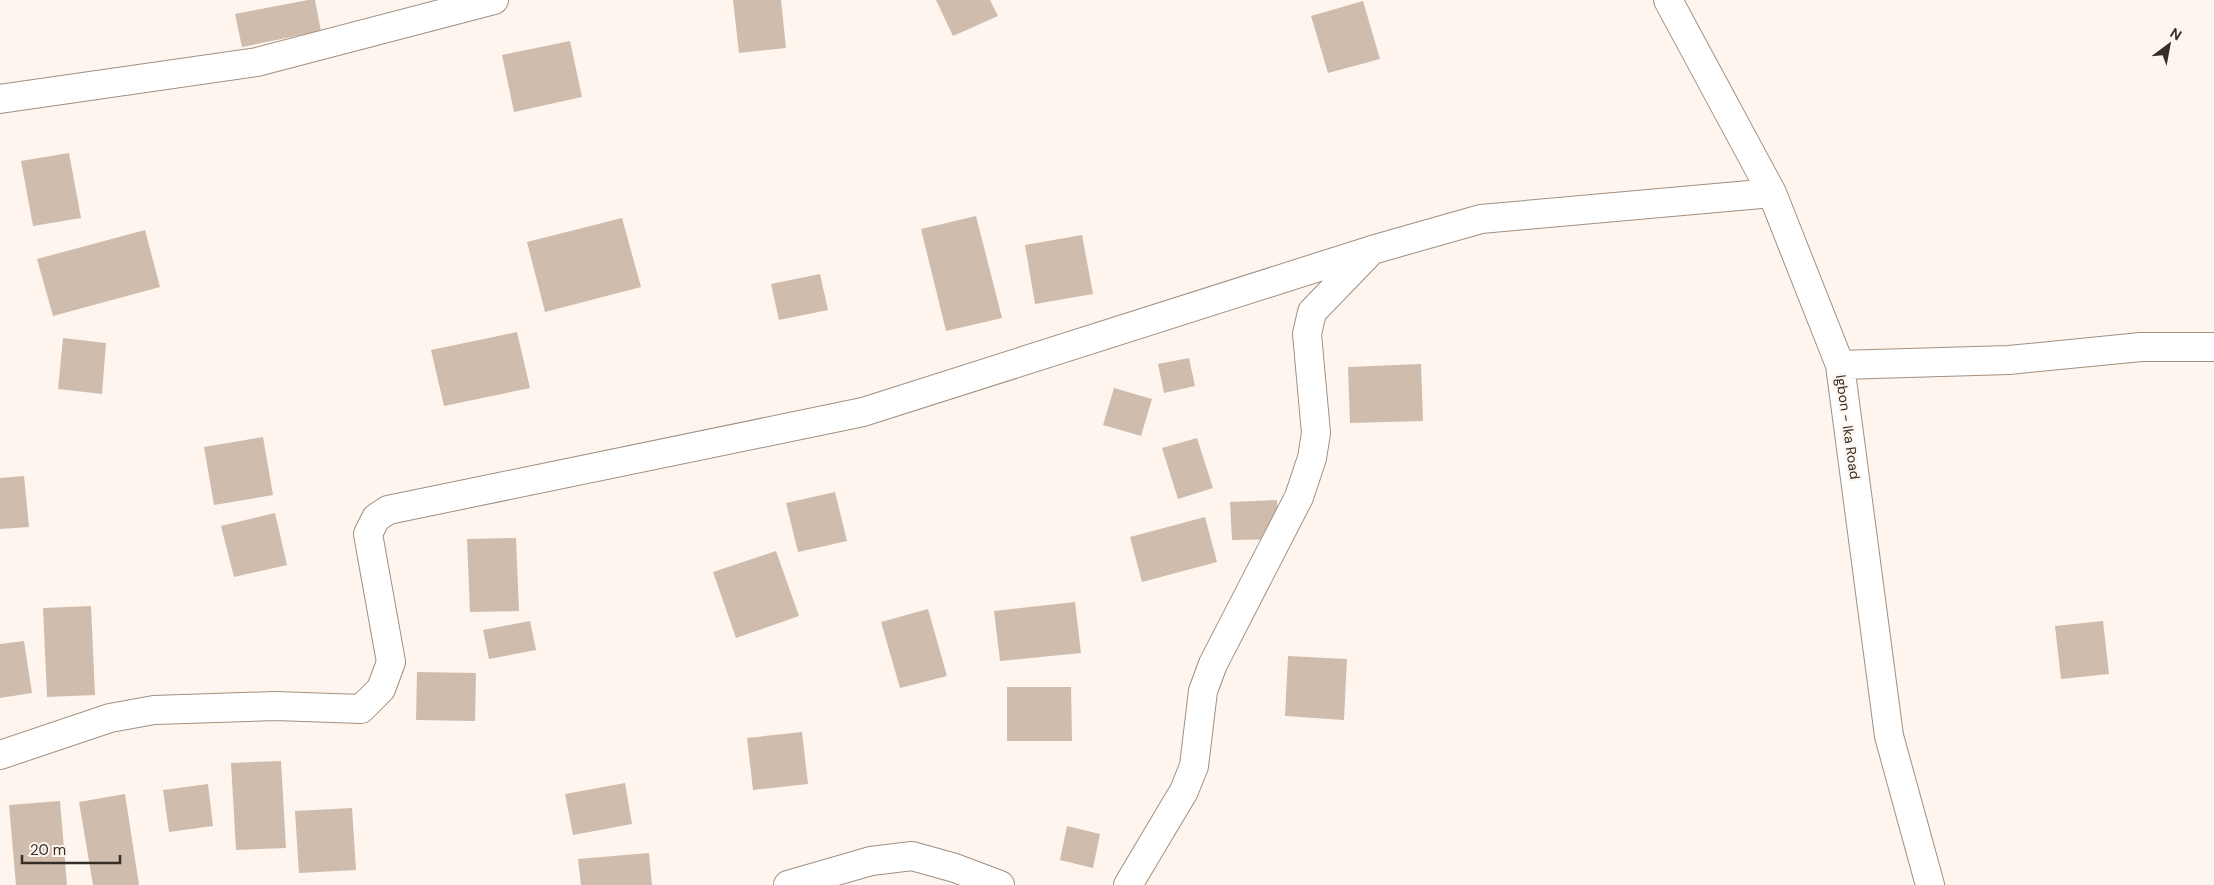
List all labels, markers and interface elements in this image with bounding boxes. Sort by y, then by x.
north arrow [2144,20,2194,70]
text: N [2167,24,2185,44]
street label: Igbon - Ika Road [1832,374,1864,480]
scale bar [22,832,120,864]
text: 20 m [30,840,66,860]

